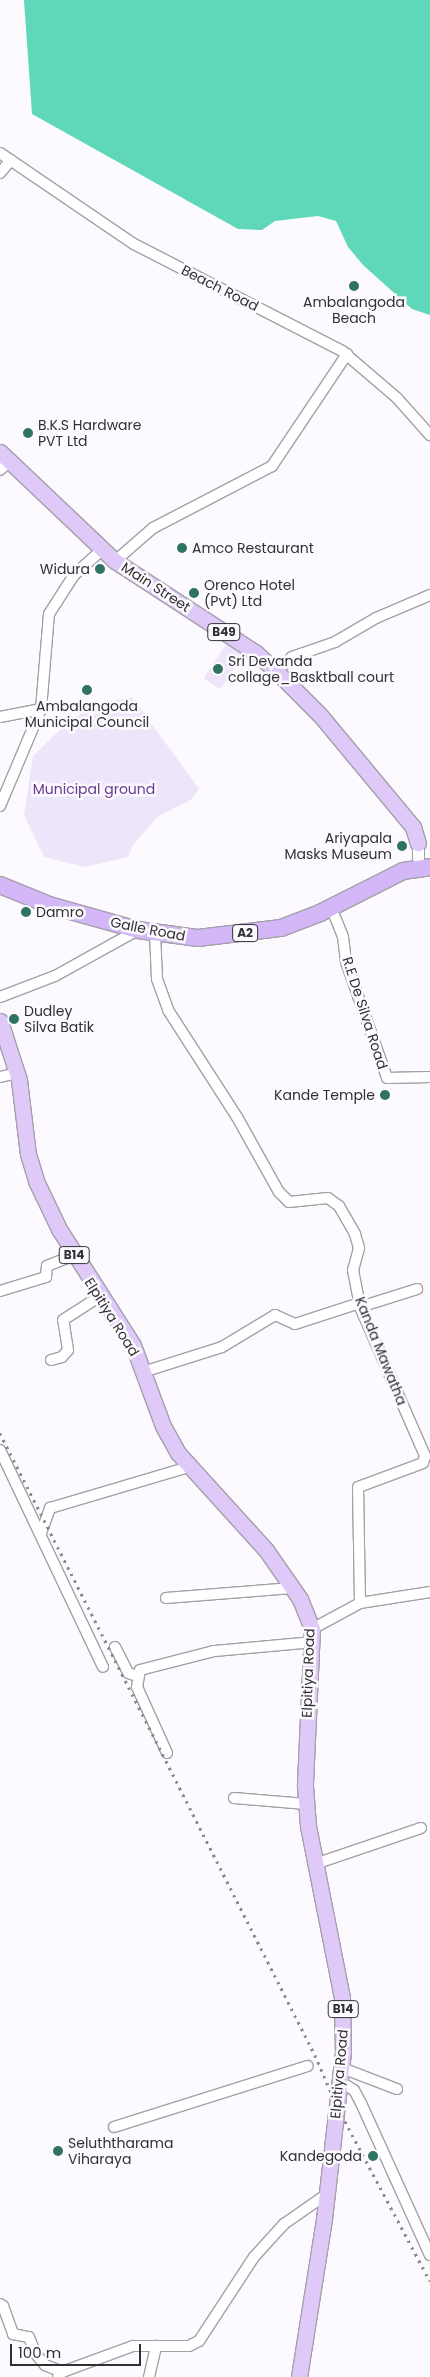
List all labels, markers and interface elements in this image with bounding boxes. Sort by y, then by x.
street label: Beach Road [179,261,261,315]
marker: Ambalangoda Beach [348,280,360,292]
place label: Ambalangoda Beach [303,294,405,326]
place label: B.K.S Hardware PVT Ltd [38,417,141,450]
marker: B.K.S Hardware PVT Ltd [22,427,34,439]
place label: Amco Restaurant [192,540,314,556]
marker: Amco Restaurant [176,542,188,554]
street label: Main Street [118,559,194,615]
place label: Widura [40,561,90,577]
marker: Widura [94,563,106,575]
place label: Orenco Hotel (Pvt) Ltd [204,577,295,610]
marker: Orenco Hotel (Pvt) Ltd [188,587,200,599]
road number: B49 [206,622,242,642]
place label: Sri Devanda collage_Basktball court [228,653,394,686]
marker: Sri Devanda collage_Basktball court [212,663,224,675]
marker: Ambalangoda Municipal Council [81,684,93,696]
place label: Ambalangoda Municipal Council [25,698,149,730]
park label: Municipal ground [33,781,155,797]
place label: Ariyapala Masks Museum [285,830,392,862]
marker: Ariyapala Masks Museum [396,840,408,852]
place label: Damro [36,904,84,920]
marker: Damro [20,906,32,918]
street label: Galle Road [109,913,187,945]
road number: A2 [231,924,259,942]
street label: R.E De Silva Road [339,955,391,1071]
place label: Dudley Silva Batik [24,1003,94,1036]
marker: Dudley Silva Batik [8,1013,20,1025]
place label: Kande Temple [274,1087,375,1103]
marker: Kande Temple [379,1089,391,1101]
road number: B14 [58,1246,90,1264]
street label: Elpitiya Road [81,1275,143,1359]
street label: Kanda Mawatha [352,1294,410,1408]
street label: Elpitiya Road [298,1628,318,1718]
road number: B14 [327,2000,359,2018]
street label: Elpitiya Road [327,2029,351,2119]
place label: Seluththarama Viharaya [68,2135,173,2168]
marker: Seluththarama Viharaya [52,2145,64,2157]
place label: Kandegoda [280,2148,362,2164]
marker: Kandegoda [366,2149,380,2163]
scale bar [12,2334,144,2366]
text: 100 m [18,2342,61,2363]

